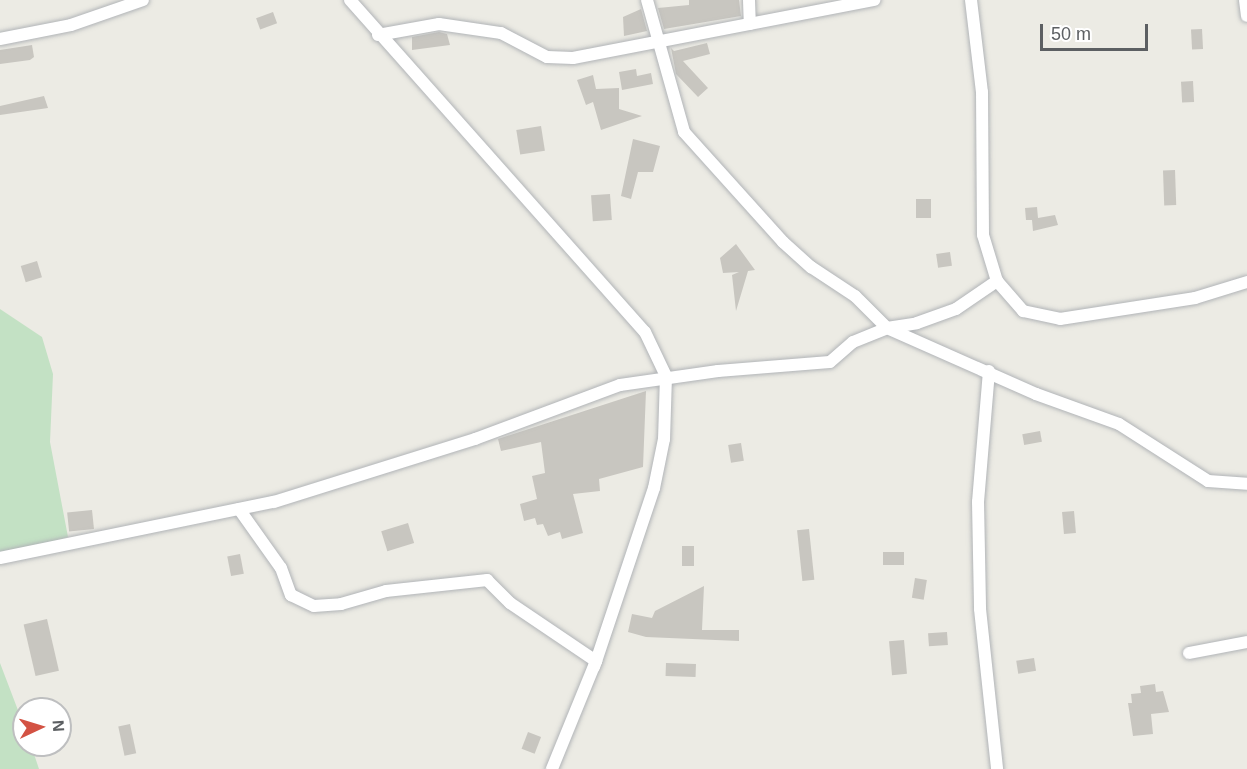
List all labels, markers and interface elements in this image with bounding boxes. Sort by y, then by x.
scale bar [1043,12,1151,50]
text: 50 m [1051,24,1091,44]
north arrow [12,697,72,757]
text: N [50,719,67,732]

